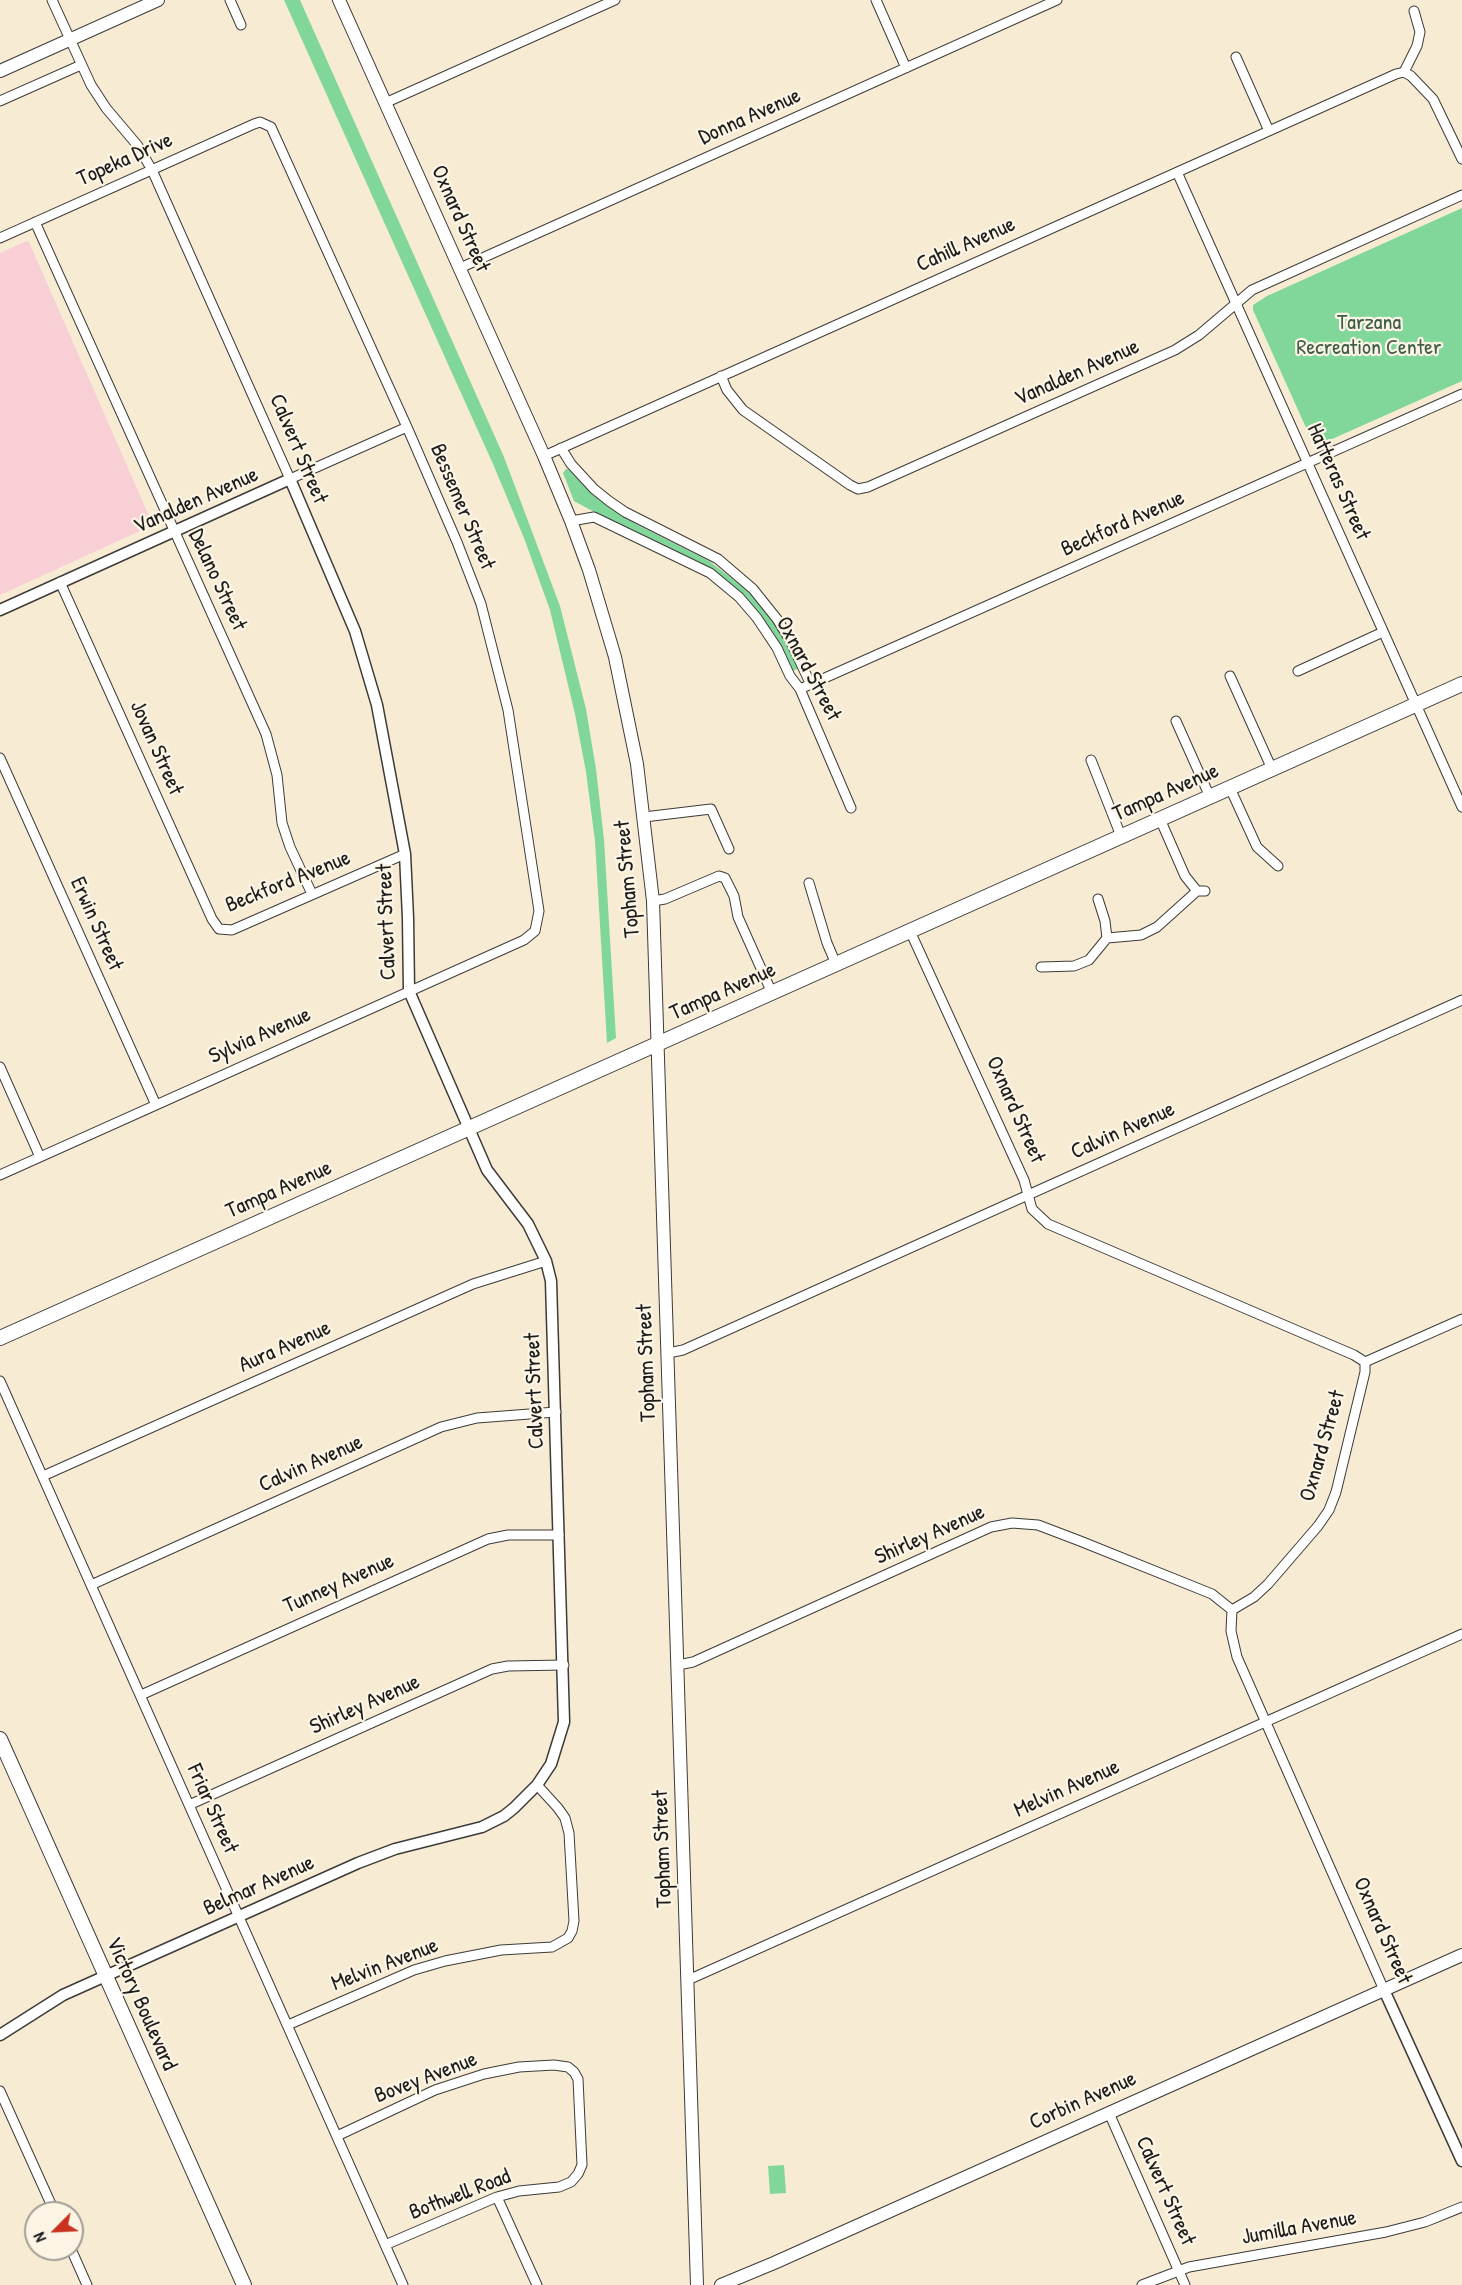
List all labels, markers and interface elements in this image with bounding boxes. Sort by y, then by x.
street label: Donna Avenue [695,83,805,151]
street label: Topeka Drive [73,127,177,193]
street label: Oxnard Street [425,162,495,276]
street label: Cahill Avenue [913,212,1019,278]
park label: Tarzana Recreation Center [1296,310,1442,362]
street label: Vanalden Avenue [1011,334,1143,412]
street label: Calvert Street [263,390,333,508]
street label: Hatteras Street [1301,420,1375,544]
street label: Bessemer Street [424,440,500,574]
street label: Vanalden Avenue [130,462,262,540]
street label: Beckford Avenue [1057,485,1189,563]
street label: Delano Street [182,525,252,635]
street label: Oxnard Street [770,612,846,726]
street label: Jovan Street [123,697,189,799]
street label: Tampa Avenue [1109,758,1223,828]
street label: Topham Street [610,819,646,939]
street label: Beckford Avenue [222,845,354,919]
street label: Calvert Street [372,863,402,981]
street label: Erwin Street [64,873,128,975]
street label: Tampa Avenue [666,957,780,1027]
street label: Sylvia Avenue [205,1002,315,1070]
street label: Oxnard Street [980,1053,1050,1167]
street label: Calvin Avenue [1067,1096,1179,1166]
street label: Tampa Avenue [222,1155,336,1225]
street label: Topham Street [632,1304,662,1422]
street label: Aura Avenue [235,1315,335,1379]
street label: Calvert Street [520,1332,550,1450]
street label: Oxnard Street [1295,1388,1351,1504]
street label: Calvin Avenue [255,1429,367,1499]
street label: Shirley Avenue [871,1499,989,1571]
street label: Tunney Avenue [280,1548,398,1620]
street label: Shirley Avenue [306,1669,424,1741]
street label: Melvin Avenue [1010,1754,1124,1824]
street label: Friar Street [181,1760,243,1858]
street label: Topham Street [648,1790,678,1908]
street label: Belmar Avenue [199,1850,319,1922]
street label: Oxnard Street [1347,1874,1417,1988]
street label: Victory Boulevard [100,1933,182,2075]
street label: Melvin Avenue [328,1933,442,1997]
street label: Bovey Avenue [371,2046,481,2110]
street label: Corbin Avenue [1025,2066,1141,2136]
street label: Calvert Street [1129,2132,1201,2250]
street label: Bothwell Road [406,2164,514,2226]
north arrow [24,2201,84,2261]
street label: Jumilla Avenue [1240,2205,1358,2251]
text: N [28,2229,51,2246]

